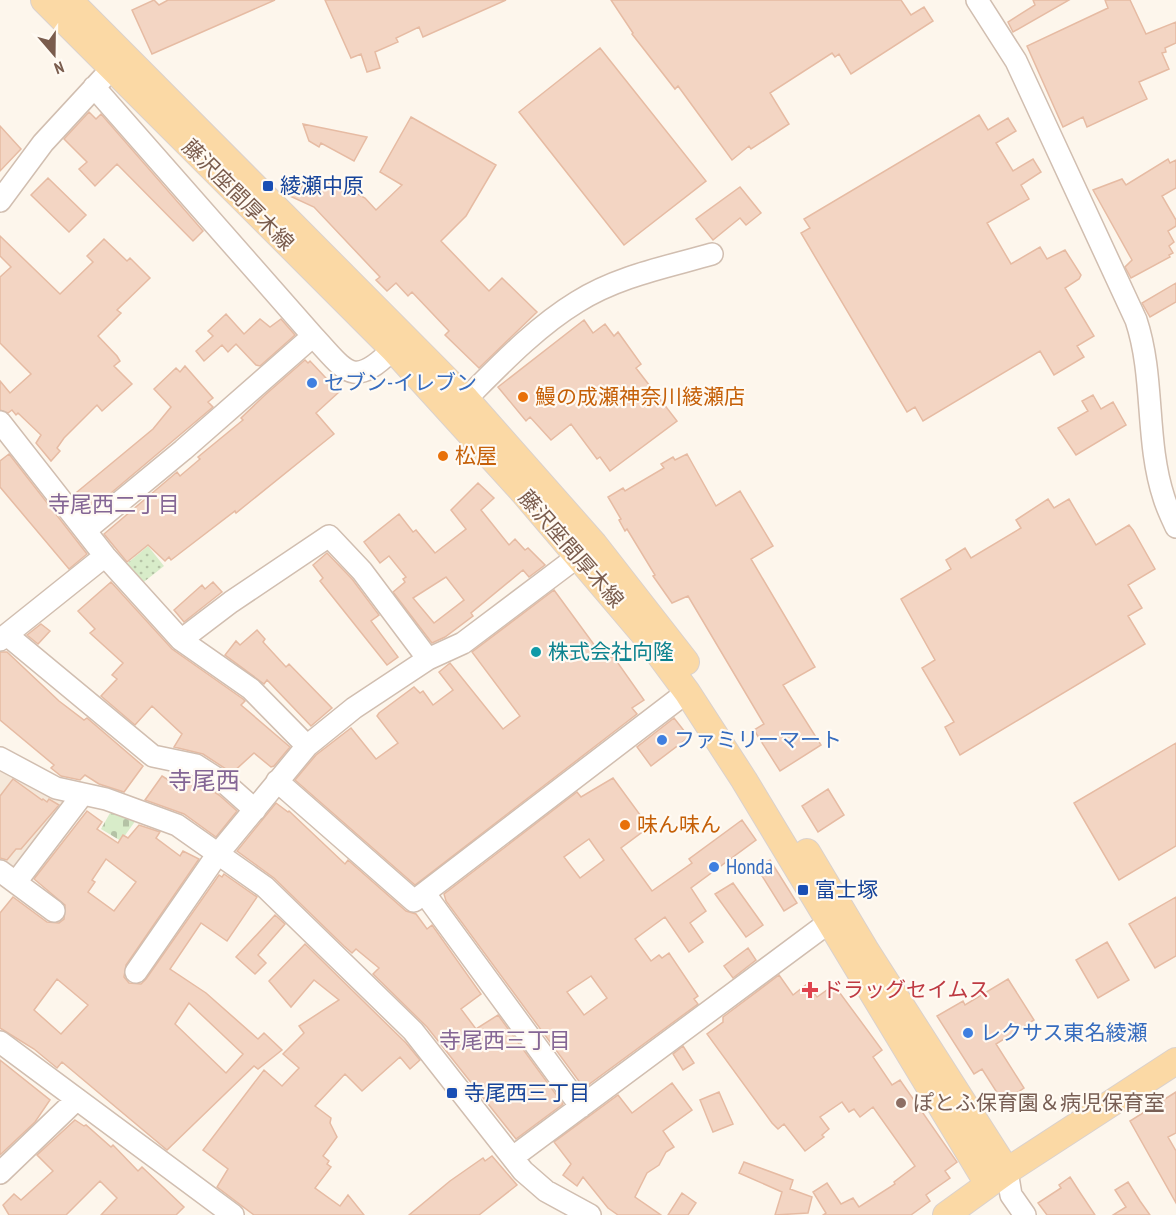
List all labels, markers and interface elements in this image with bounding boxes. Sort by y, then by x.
north arrow [24,24,84,84]
text: N [52,57,67,79]
street label: 藤沢座間厚木線 [177,133,300,256]
place label: 綾瀬中原 [280,172,364,199]
marker: 綾瀬中原 [261,179,275,193]
place label: セブン-イレブン [324,369,477,396]
marker: セブン-イレブン [305,376,319,390]
place label: 鰻の成瀬神奈川綾瀬店 [535,383,745,410]
marker: 鰻の成瀬神奈川綾瀬店 [516,390,530,404]
place label: 松屋 [455,442,497,469]
marker: 松屋 [436,449,450,463]
street label: 藤沢座間厚木線 [513,484,630,613]
district label: 寺尾西二丁目 [48,490,180,518]
place label: 株式会社向隆 [548,638,674,665]
marker: 株式会社向隆 [529,645,543,659]
place label: ファミリーマート [674,726,842,753]
marker: ファミリーマート [655,733,669,747]
district label: 寺尾西 [168,765,240,796]
place label: 味ん味ん [637,811,721,838]
marker: 味ん味ん [618,818,632,832]
place label: Honda [726,853,773,880]
marker: Honda [707,860,721,874]
place label: 富士塚 [815,876,878,903]
marker: 富士塚 [796,883,810,897]
place label: ドラッグセイムス [822,976,990,1003]
marker: ドラッグセイムス [803,983,817,997]
place label: レクサス東名綾瀬 [980,1019,1148,1046]
district label: 寺尾西三丁目 [439,1026,571,1054]
marker: レクサス東名綾瀬 [961,1026,975,1040]
place label: 寺尾西三丁目 [464,1079,590,1106]
marker: 寺尾西三丁目 [445,1086,459,1100]
place label: ぽとふ保育園＆病児保育室 [913,1089,1165,1116]
marker: ぽとふ保育園＆病児保育室 [894,1096,908,1110]

